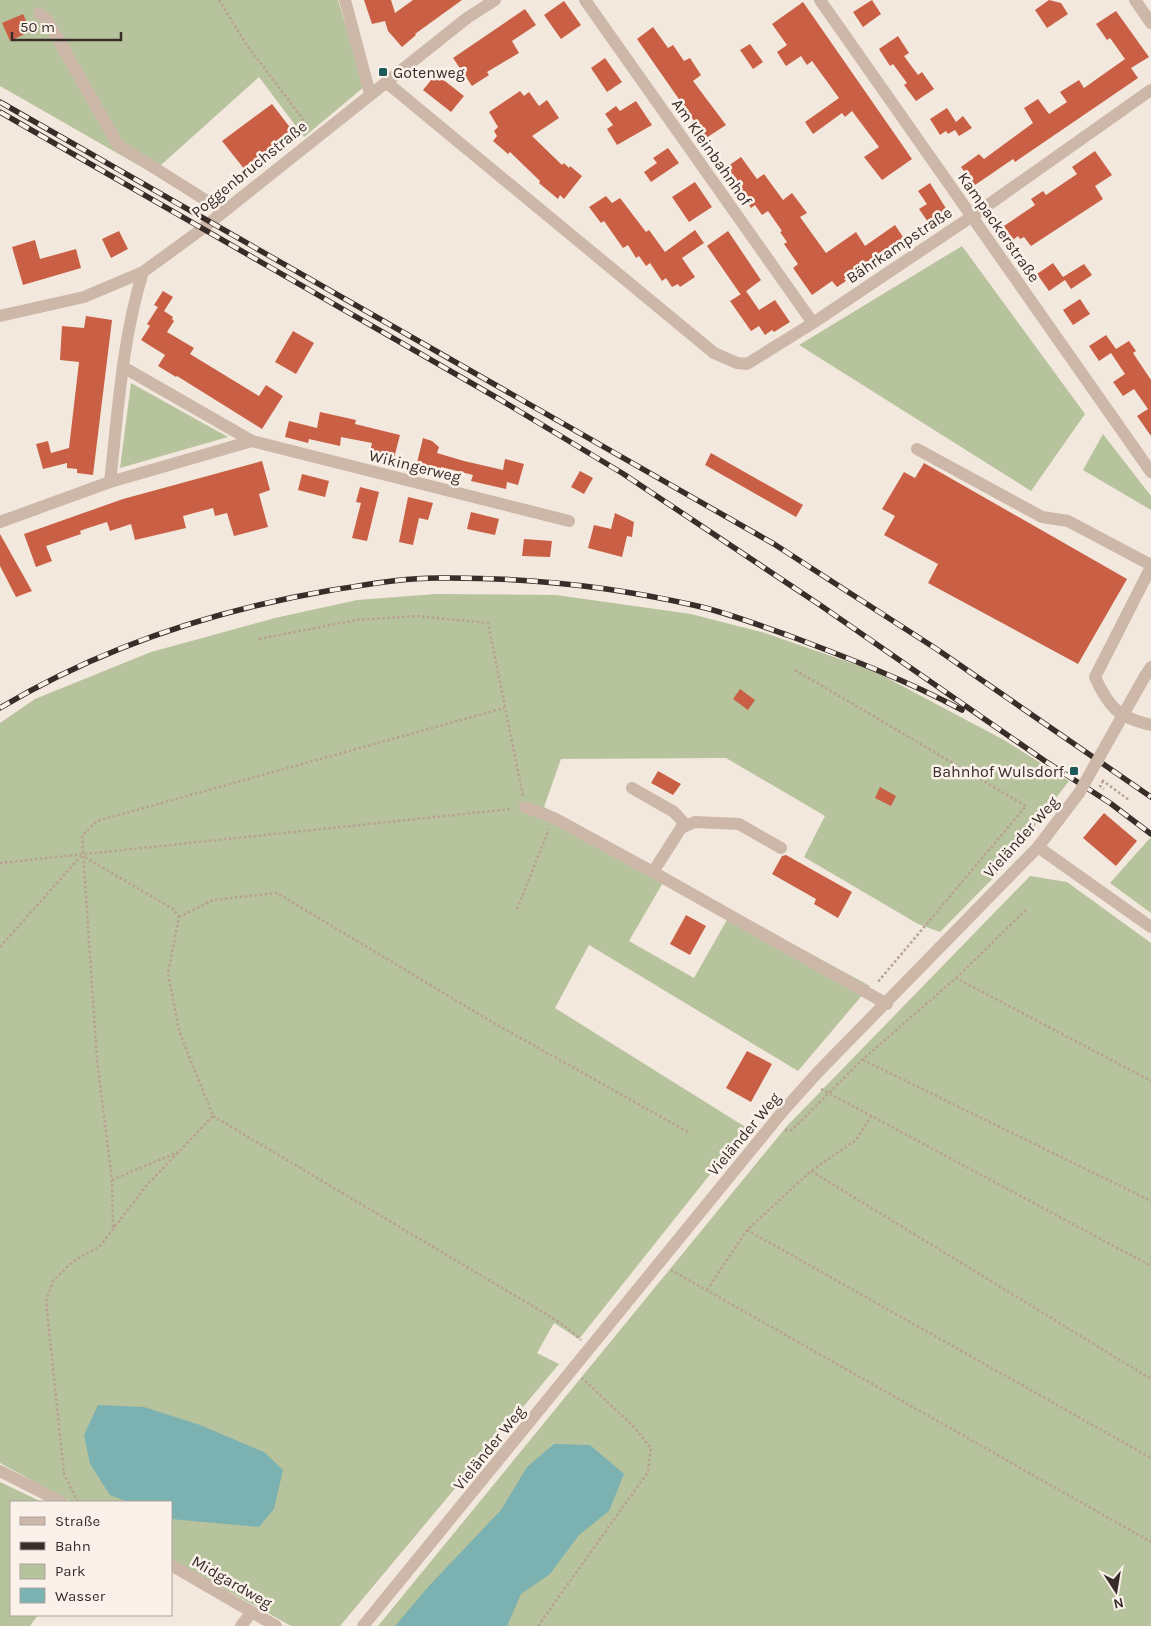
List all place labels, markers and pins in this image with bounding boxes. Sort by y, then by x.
place label: Gotenweg [393,63,465,82]
marker: Gotenweg [377,66,389,78]
place label: Bahnhof Wulsdorf [932,762,1065,781]
marker: Bahnhof Wulsdorf [1068,765,1080,777]

